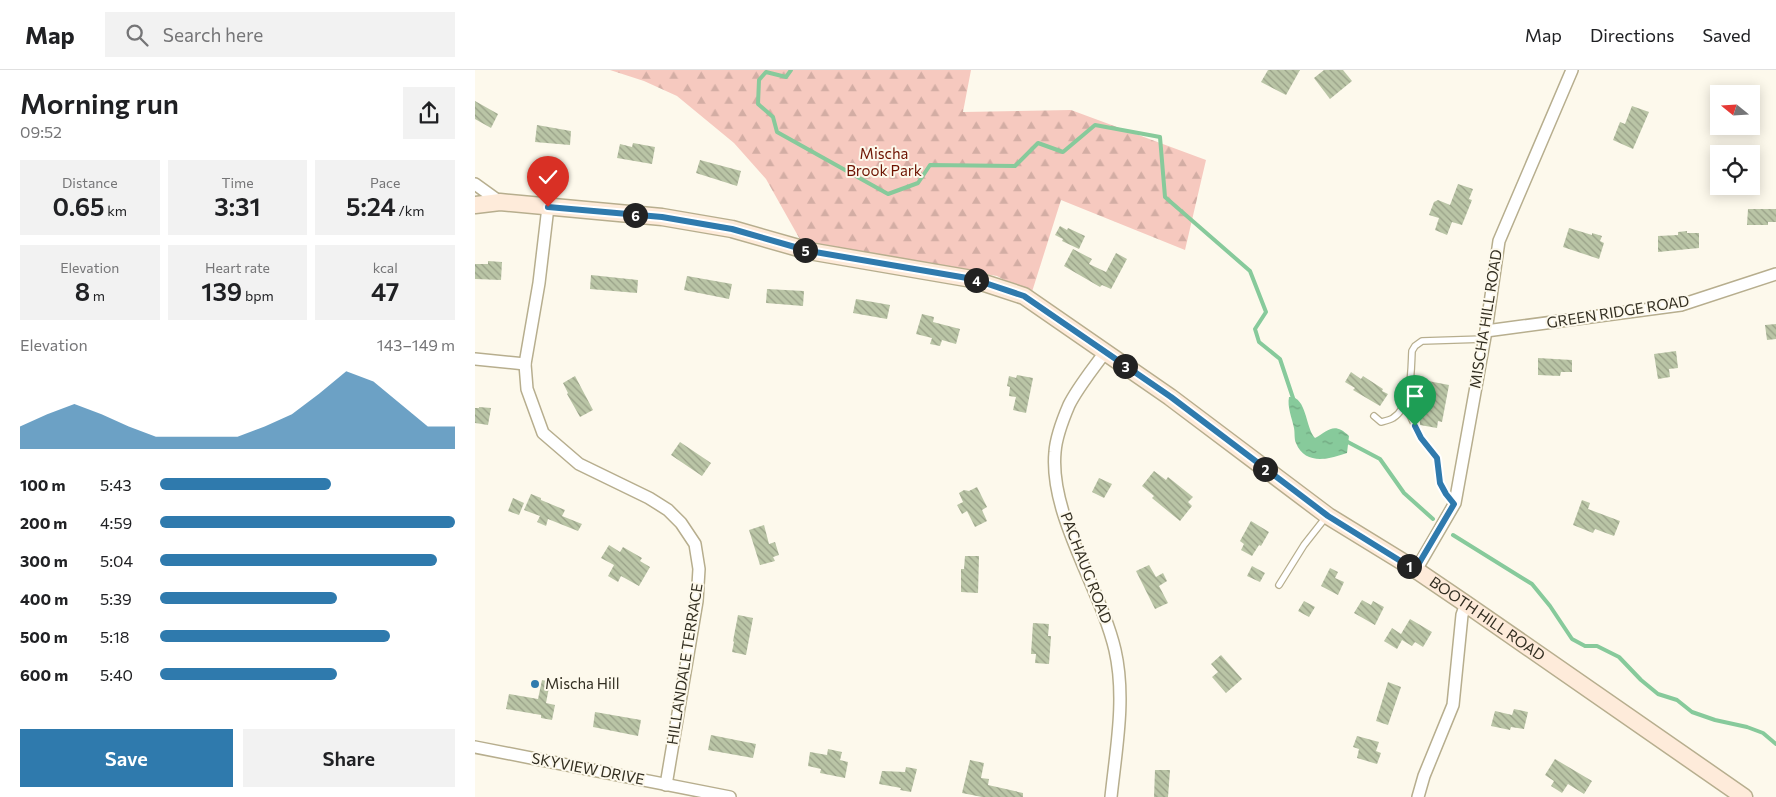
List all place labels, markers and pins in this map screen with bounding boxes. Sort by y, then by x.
pin [527,156,569,207]
pin: 6 [623,202,647,228]
pin: 5 [793,238,817,262]
pin: 4 [963,268,989,292]
pin: 3 [1113,354,1137,378]
pin [1394,375,1436,426]
pin: 2 [1253,456,1277,482]
pin: 1 [1397,554,1421,578]
place label: Mischa Hill [545,674,620,692]
marker: Mischa Hill [529,678,541,690]

